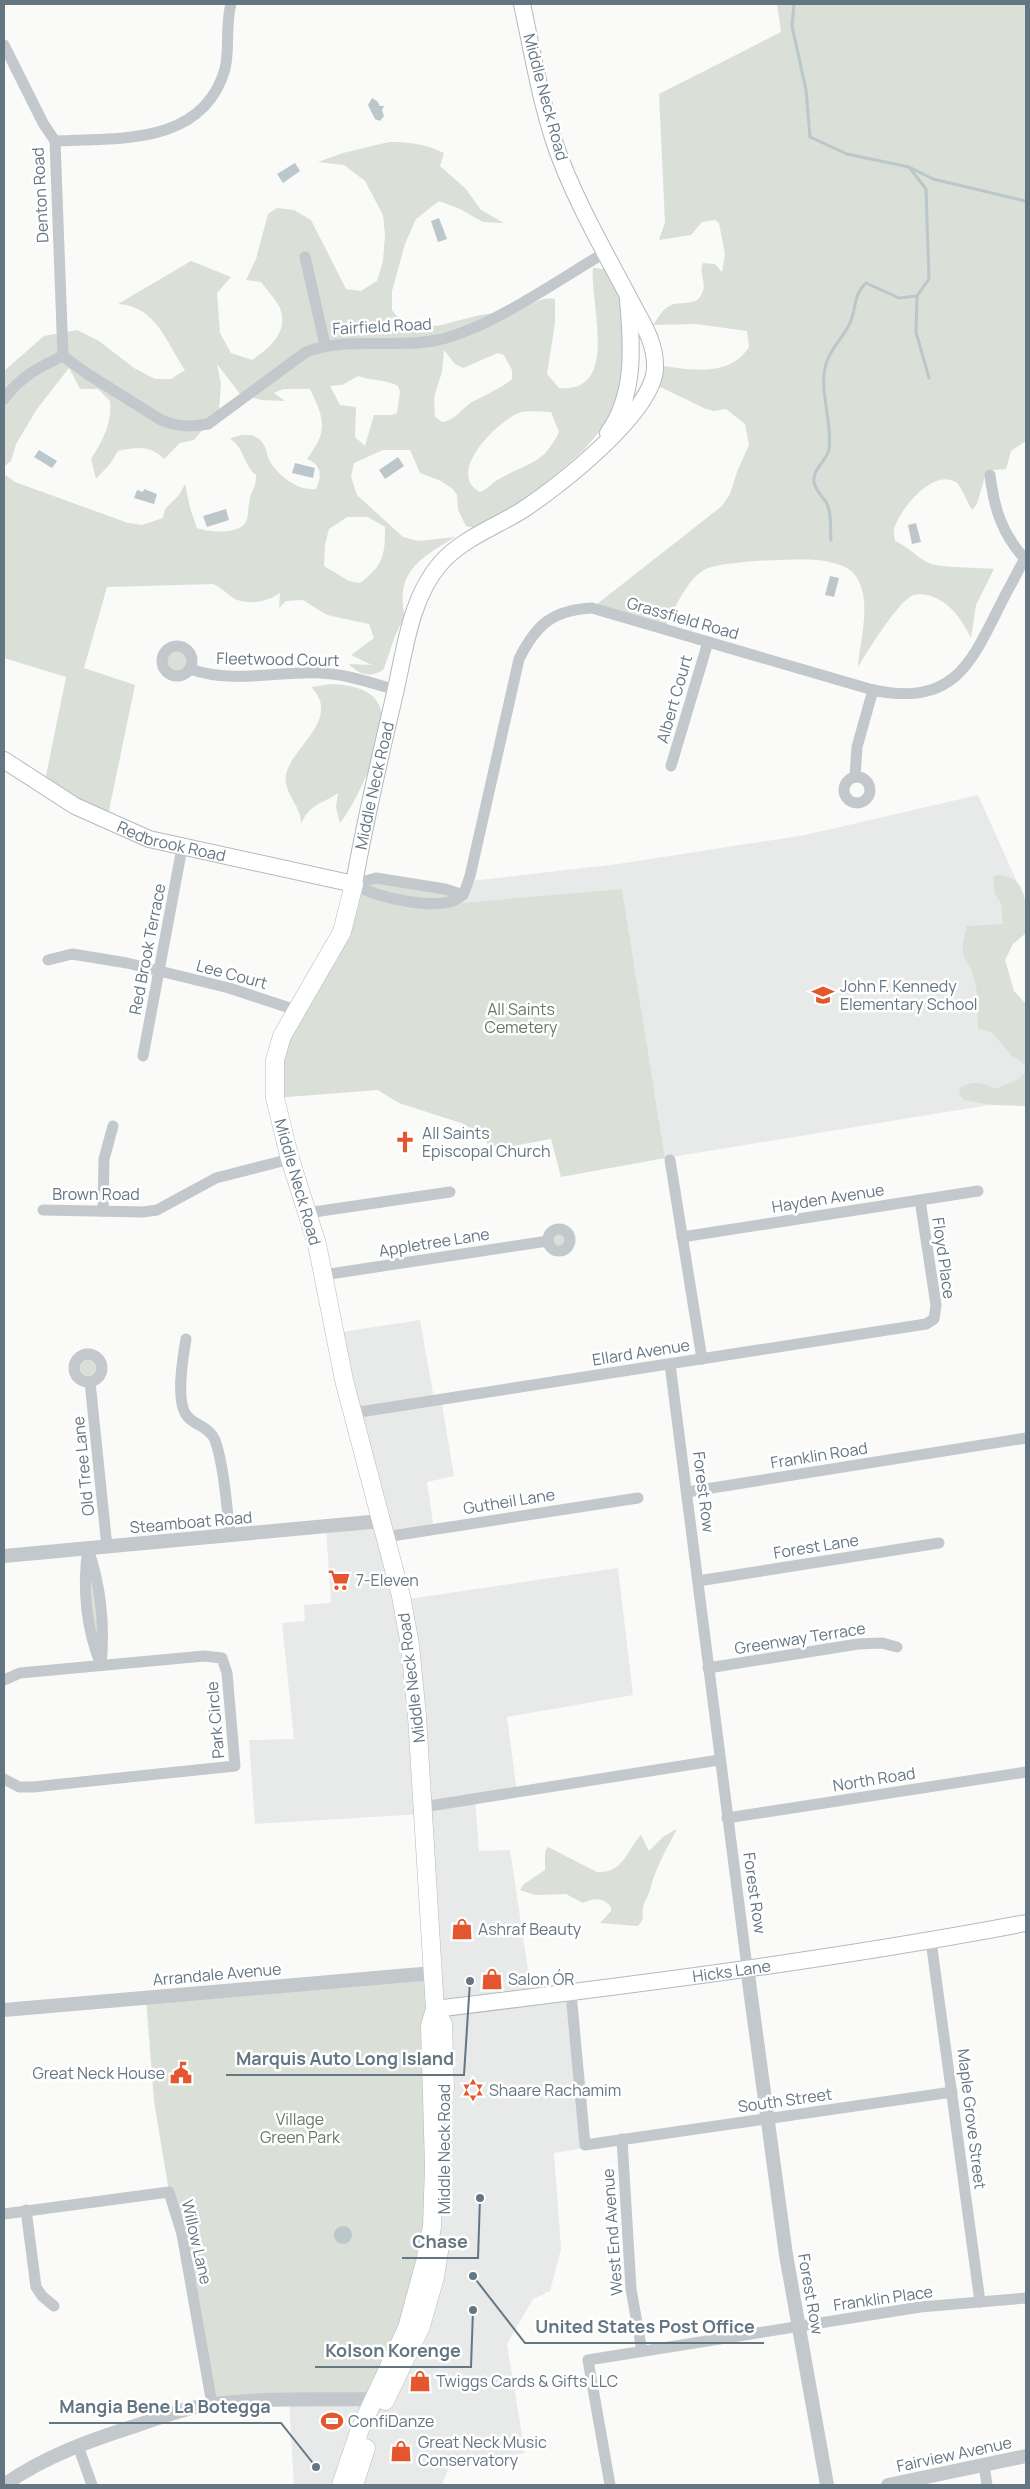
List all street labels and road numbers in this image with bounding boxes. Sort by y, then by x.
street label: Middle Neck Road [518,31,574,163]
street label: Denton Road [27,147,53,243]
street label: Fairfield Road [332,312,432,340]
street label: Grassfield Road [624,591,742,645]
street label: Fleetwood Court [216,647,340,671]
street label: Albert Court [651,652,697,746]
street label: Middle Neck Road [350,719,399,852]
street label: Redbrook Road [114,815,228,867]
street label: Red Brook Terrace [123,881,171,1017]
street label: Lee Court [194,954,270,994]
street label: Middle Neck Road [269,1116,327,1248]
street label: Hayden Avenue [770,1178,886,1218]
street label: Brown Road [52,1183,140,1205]
street label: Floyd Place [927,1216,961,1300]
street label: Appletree Lane [377,1222,491,1262]
street label: Ellard Avenue [591,1333,691,1371]
street label: Old Tree Lane [67,1415,99,1517]
street label: Franklin Road [769,1436,869,1474]
street label: Forest Row [688,1450,720,1534]
street label: Gutheil Lane [462,1483,556,1519]
street label: Steamboat Road [129,1506,253,1538]
street label: Forest Lane [772,1528,860,1564]
street label: Middle Neck Road [392,1612,430,1744]
street label: Greenway Terrace [733,1617,867,1659]
street label: Park Circle [201,1680,229,1760]
street label: North Road [831,1762,917,1796]
street label: Forest Row [738,1851,772,1935]
street label: Hicks Lane [691,1954,772,1987]
street label: Arrandale Avenue [152,1957,282,1991]
street label: Maple Grove Street [952,2047,992,2191]
street label: South Street [736,2083,834,2117]
street label: Middle Neck Road [433,2084,455,2214]
street label: West End Avenue [597,2168,627,2296]
street label: Willow Lane [177,2197,217,2287]
street label: Forest Row [793,2252,829,2336]
street label: Franklin Place [832,2280,934,2316]
street label: Fairview Avenue [894,2431,1014,2477]

